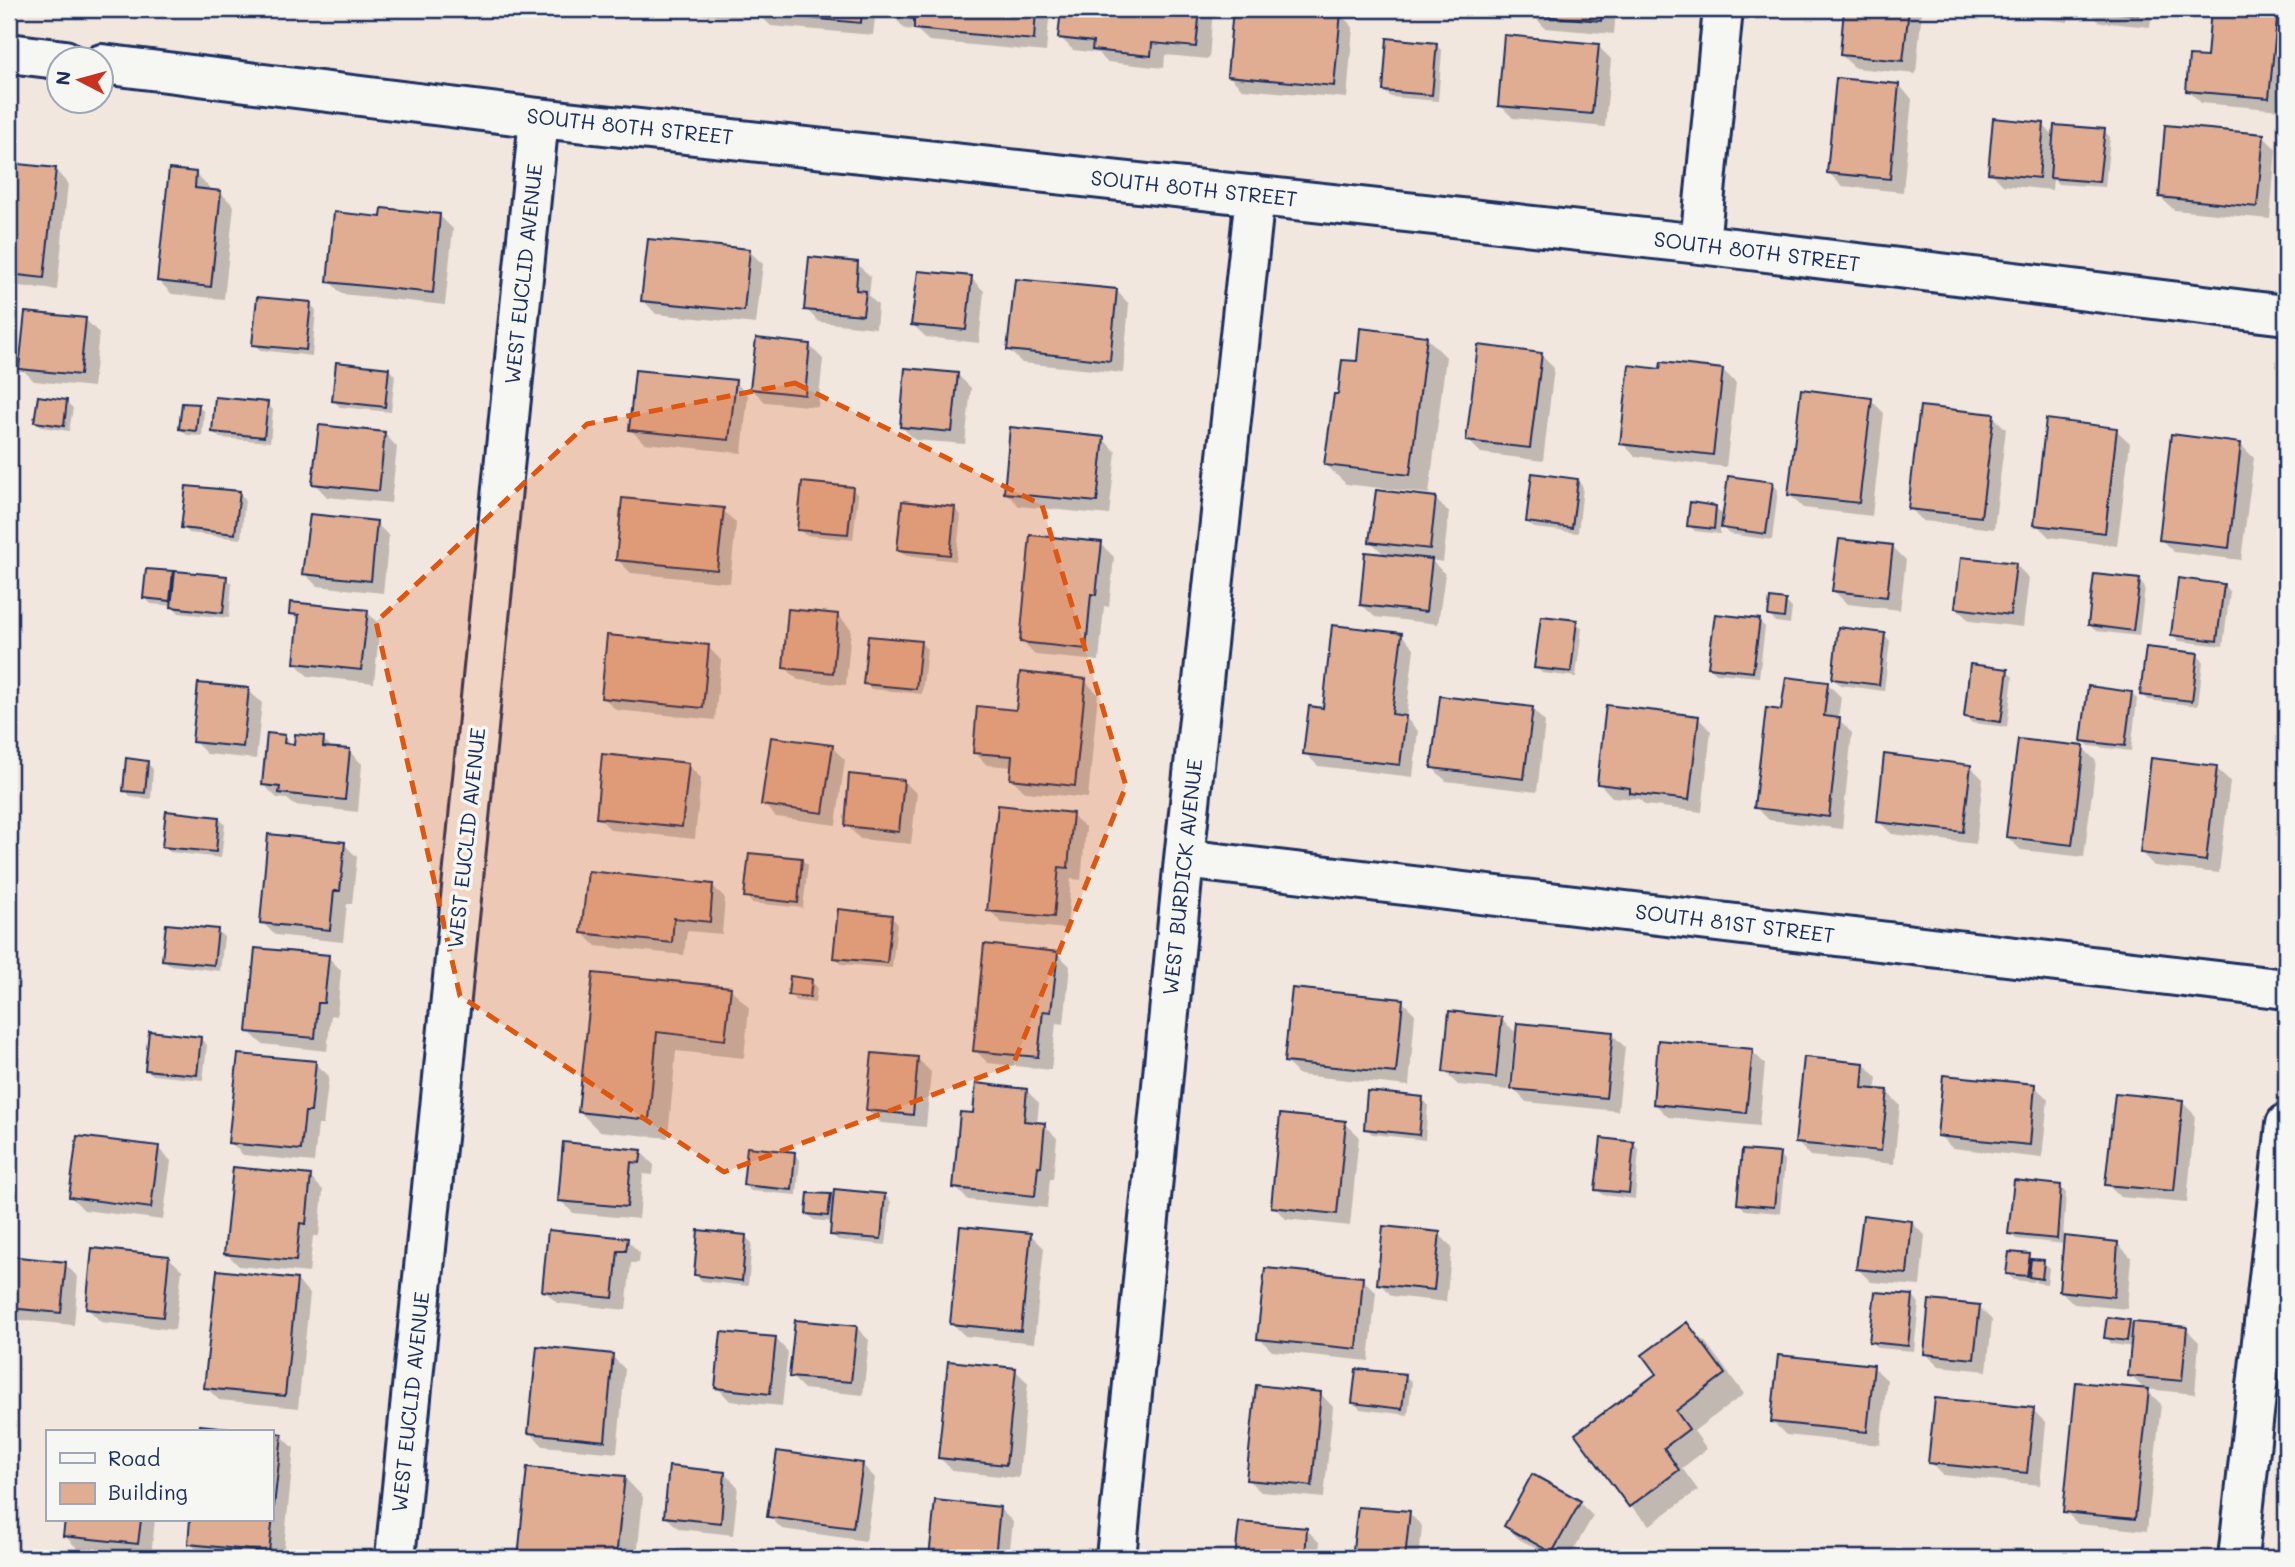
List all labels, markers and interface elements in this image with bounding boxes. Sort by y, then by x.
north arrow [46,46,116,116]
text: N [49,70,76,87]
street label: SOUTH 80TH STREET [525,101,735,150]
street label: WEST EUCLID AVENUE [498,162,548,385]
street label: SOUTH 80TH STREET [1089,163,1299,212]
street label: SOUTH 80TH STREET [1652,224,1862,277]
street label: WEST EUCLID AVENUE [441,726,491,949]
street label: WEST BURDICK AVENUE [1156,757,1207,996]
street label: SOUTH 81ST STREET [1634,897,1837,948]
street label: WEST EUCLID AVENUE [385,1290,435,1513]
legend [46,1430,273,1522]
text: Road [108,1444,160,1471]
text: Building [108,1478,188,1505]

